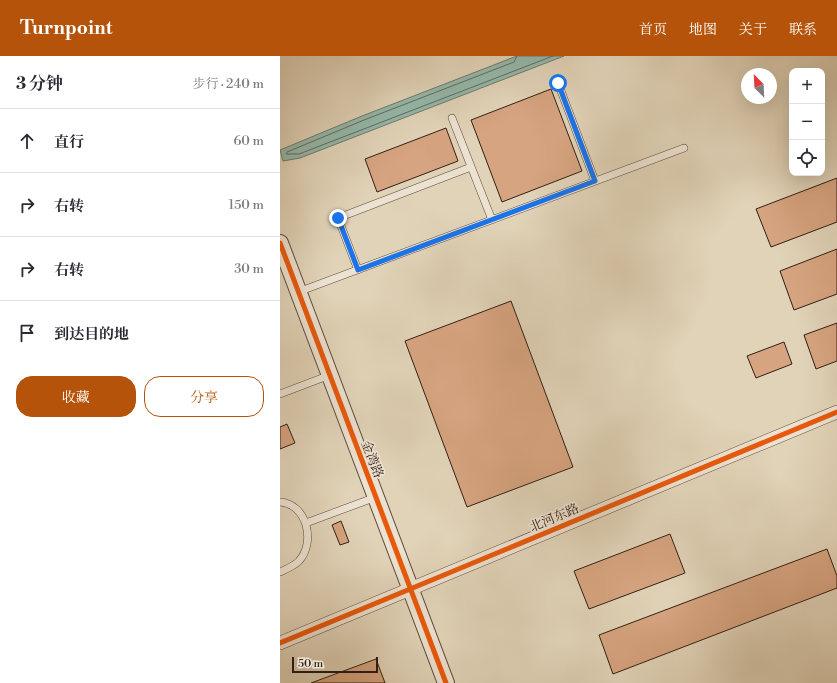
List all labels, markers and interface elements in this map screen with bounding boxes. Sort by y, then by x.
text: Turnpoint [20,16,113,40]
text: 首页 [639,21,667,39]
text: 地图 [689,21,717,39]
text: 关于 [739,21,767,39]
text: 联系 [789,21,817,39]
north arrow [741,68,777,104]
map controls [789,68,825,176]
button: + [789,68,825,104]
text: 3 分钟 [16,73,63,95]
route start [549,74,567,92]
text: 步行 · 240 m [193,76,264,92]
button: − [789,104,825,140]
icon: ahead [16,130,38,152]
text: 直行 [54,133,84,152]
text: 60 m [233,133,264,149]
button: locate [789,140,825,176]
icon: right [16,194,38,216]
text: 右转 [54,197,84,216]
text: 150 m [229,197,264,213]
route end [329,209,347,227]
icon: right [16,258,38,280]
text: 右转 [54,261,84,280]
text: 30 m [234,261,264,277]
icon: arrive [16,322,38,344]
text: 到达目的地 [54,325,129,344]
button: 收藏 [16,376,136,417]
button: 分享 [144,376,264,417]
street label: 金湾路 [358,438,387,480]
street label: 北河东路 [527,500,581,535]
scale bar [292,655,378,674]
text: 50 m [298,657,323,671]

